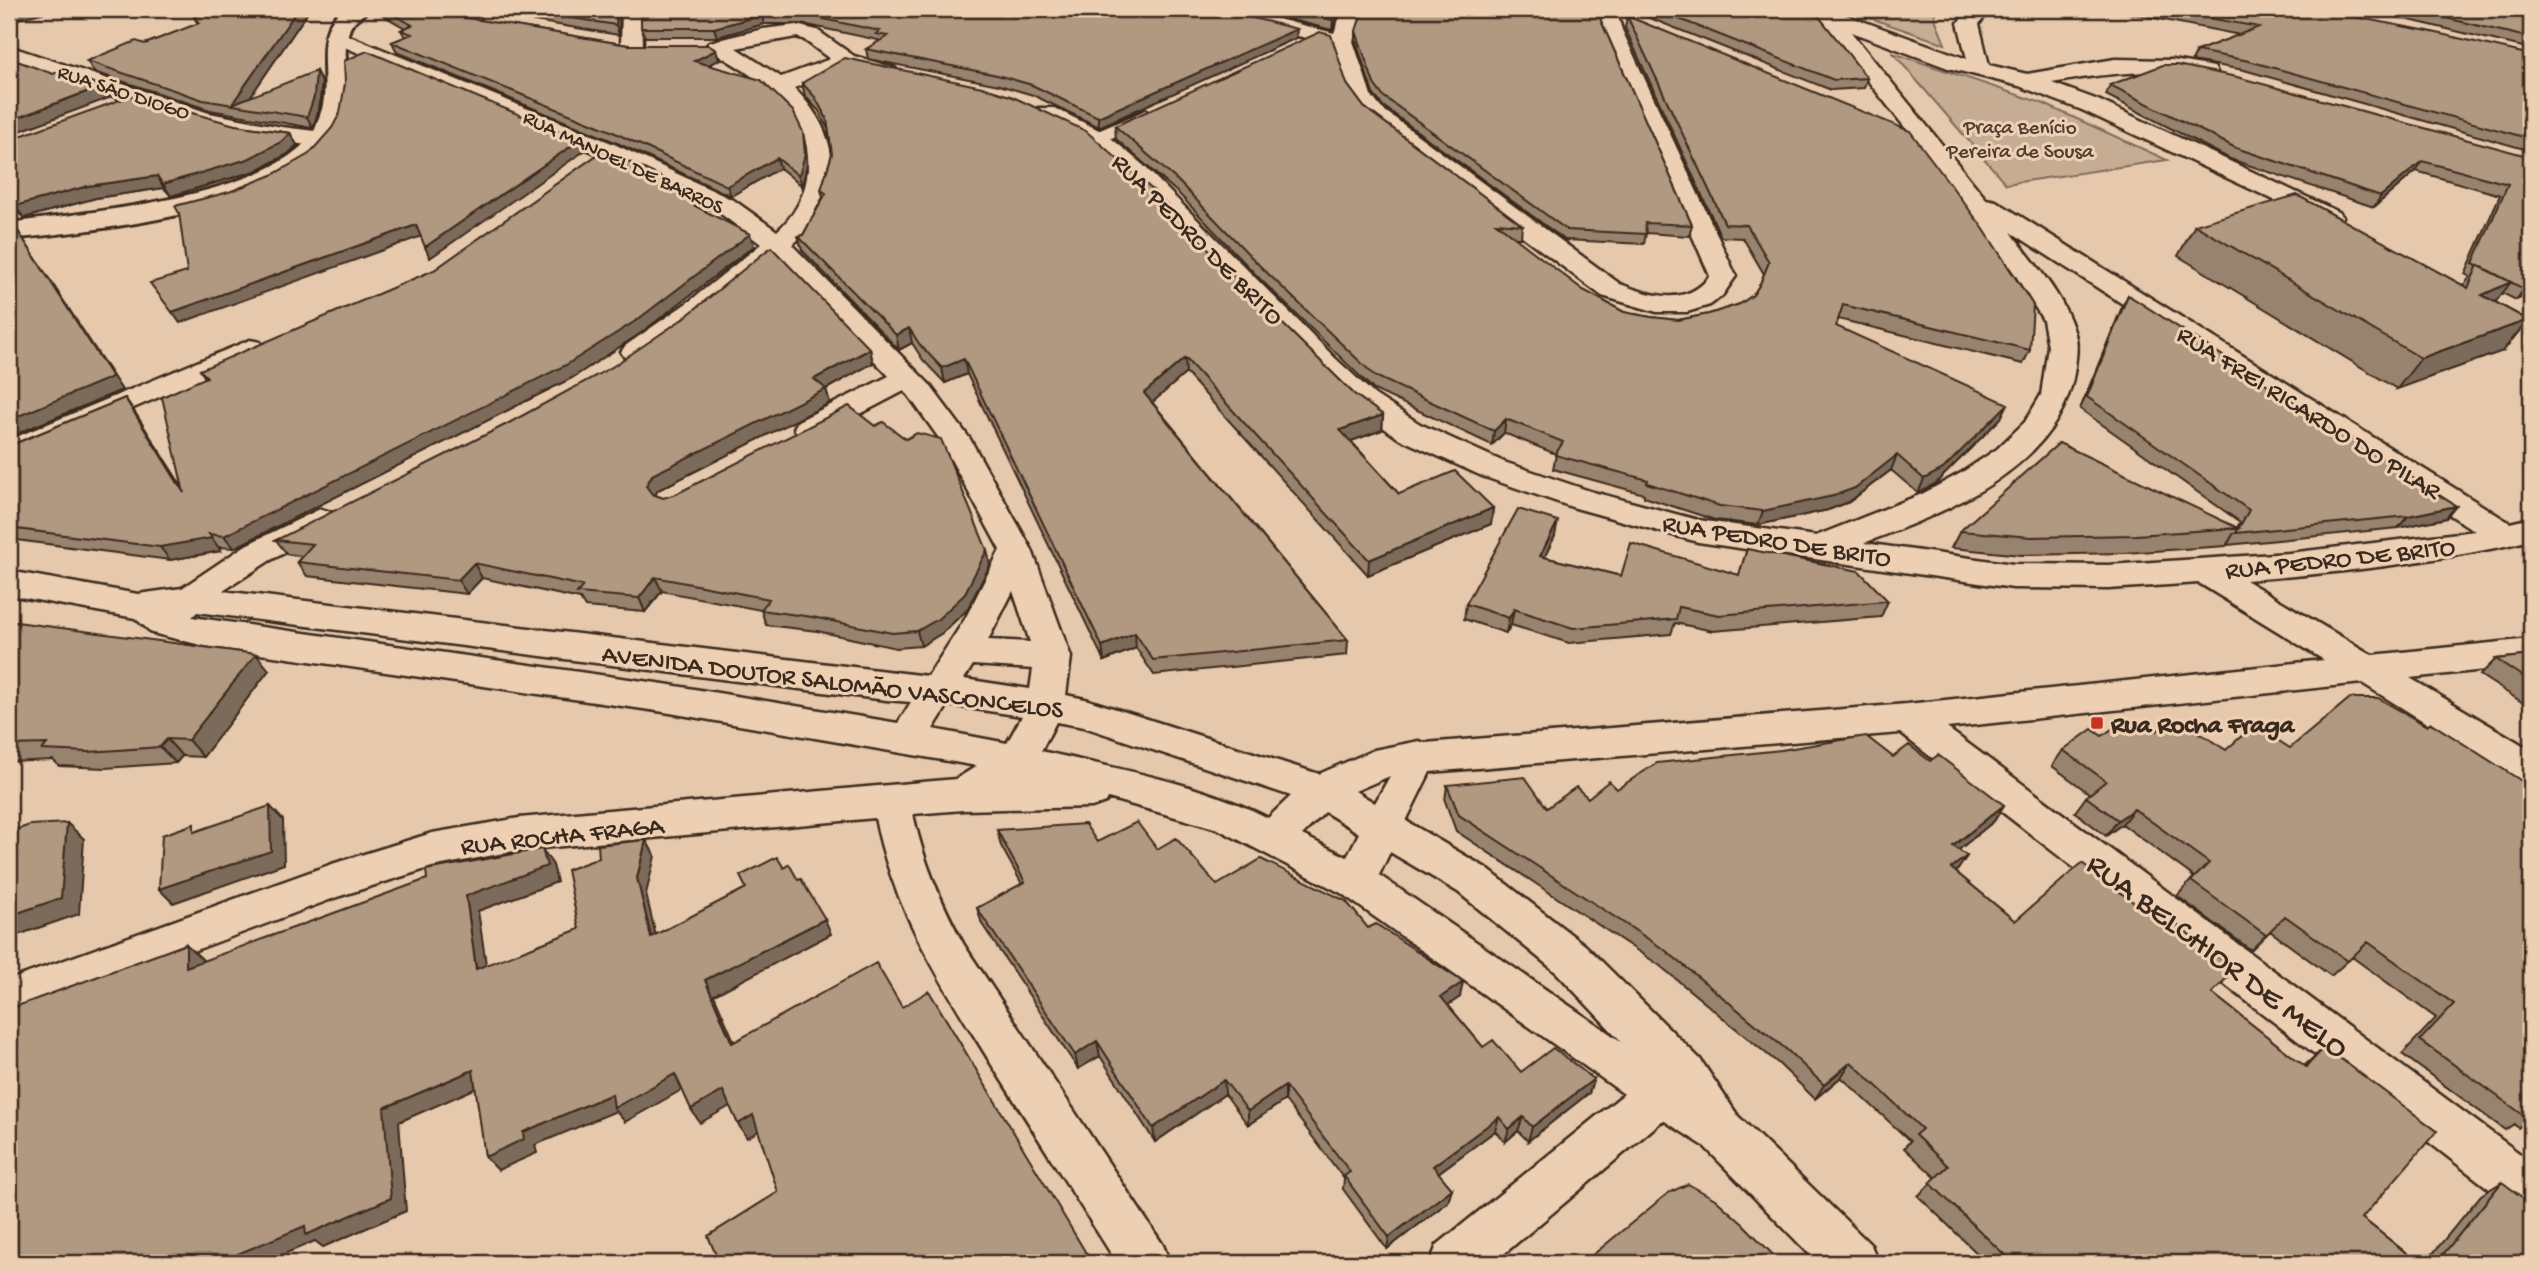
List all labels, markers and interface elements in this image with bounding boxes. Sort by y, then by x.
street label: RUA SÃO DIOGO [54,61,193,128]
street label: RUA MANOEL DE BARROS [518,107,727,222]
park label: Praça Benício Pereira de Sousa [1945,117,2095,166]
street label: RUA PEDRO DE BRITO [1103,148,1289,334]
street label: RUA FREI RICARDO DO PILAR [2170,321,2446,510]
street label: RUA PEDRO DE BRITO [1660,510,1893,577]
street label: RUA PEDRO DE BRITO [2224,534,2457,589]
street label: AVENIDA DOUTOR SALOMÃO VASCONCELOS [600,641,1066,728]
place label: Rua Rocha Fraga [2110,712,2296,743]
marker: Rua Rocha Fraga [2089,715,2105,731]
street label: RUA ROCHA FRAGA [459,812,667,865]
street label: RUA BELCHIOR DE MELO [2078,847,2354,1069]

